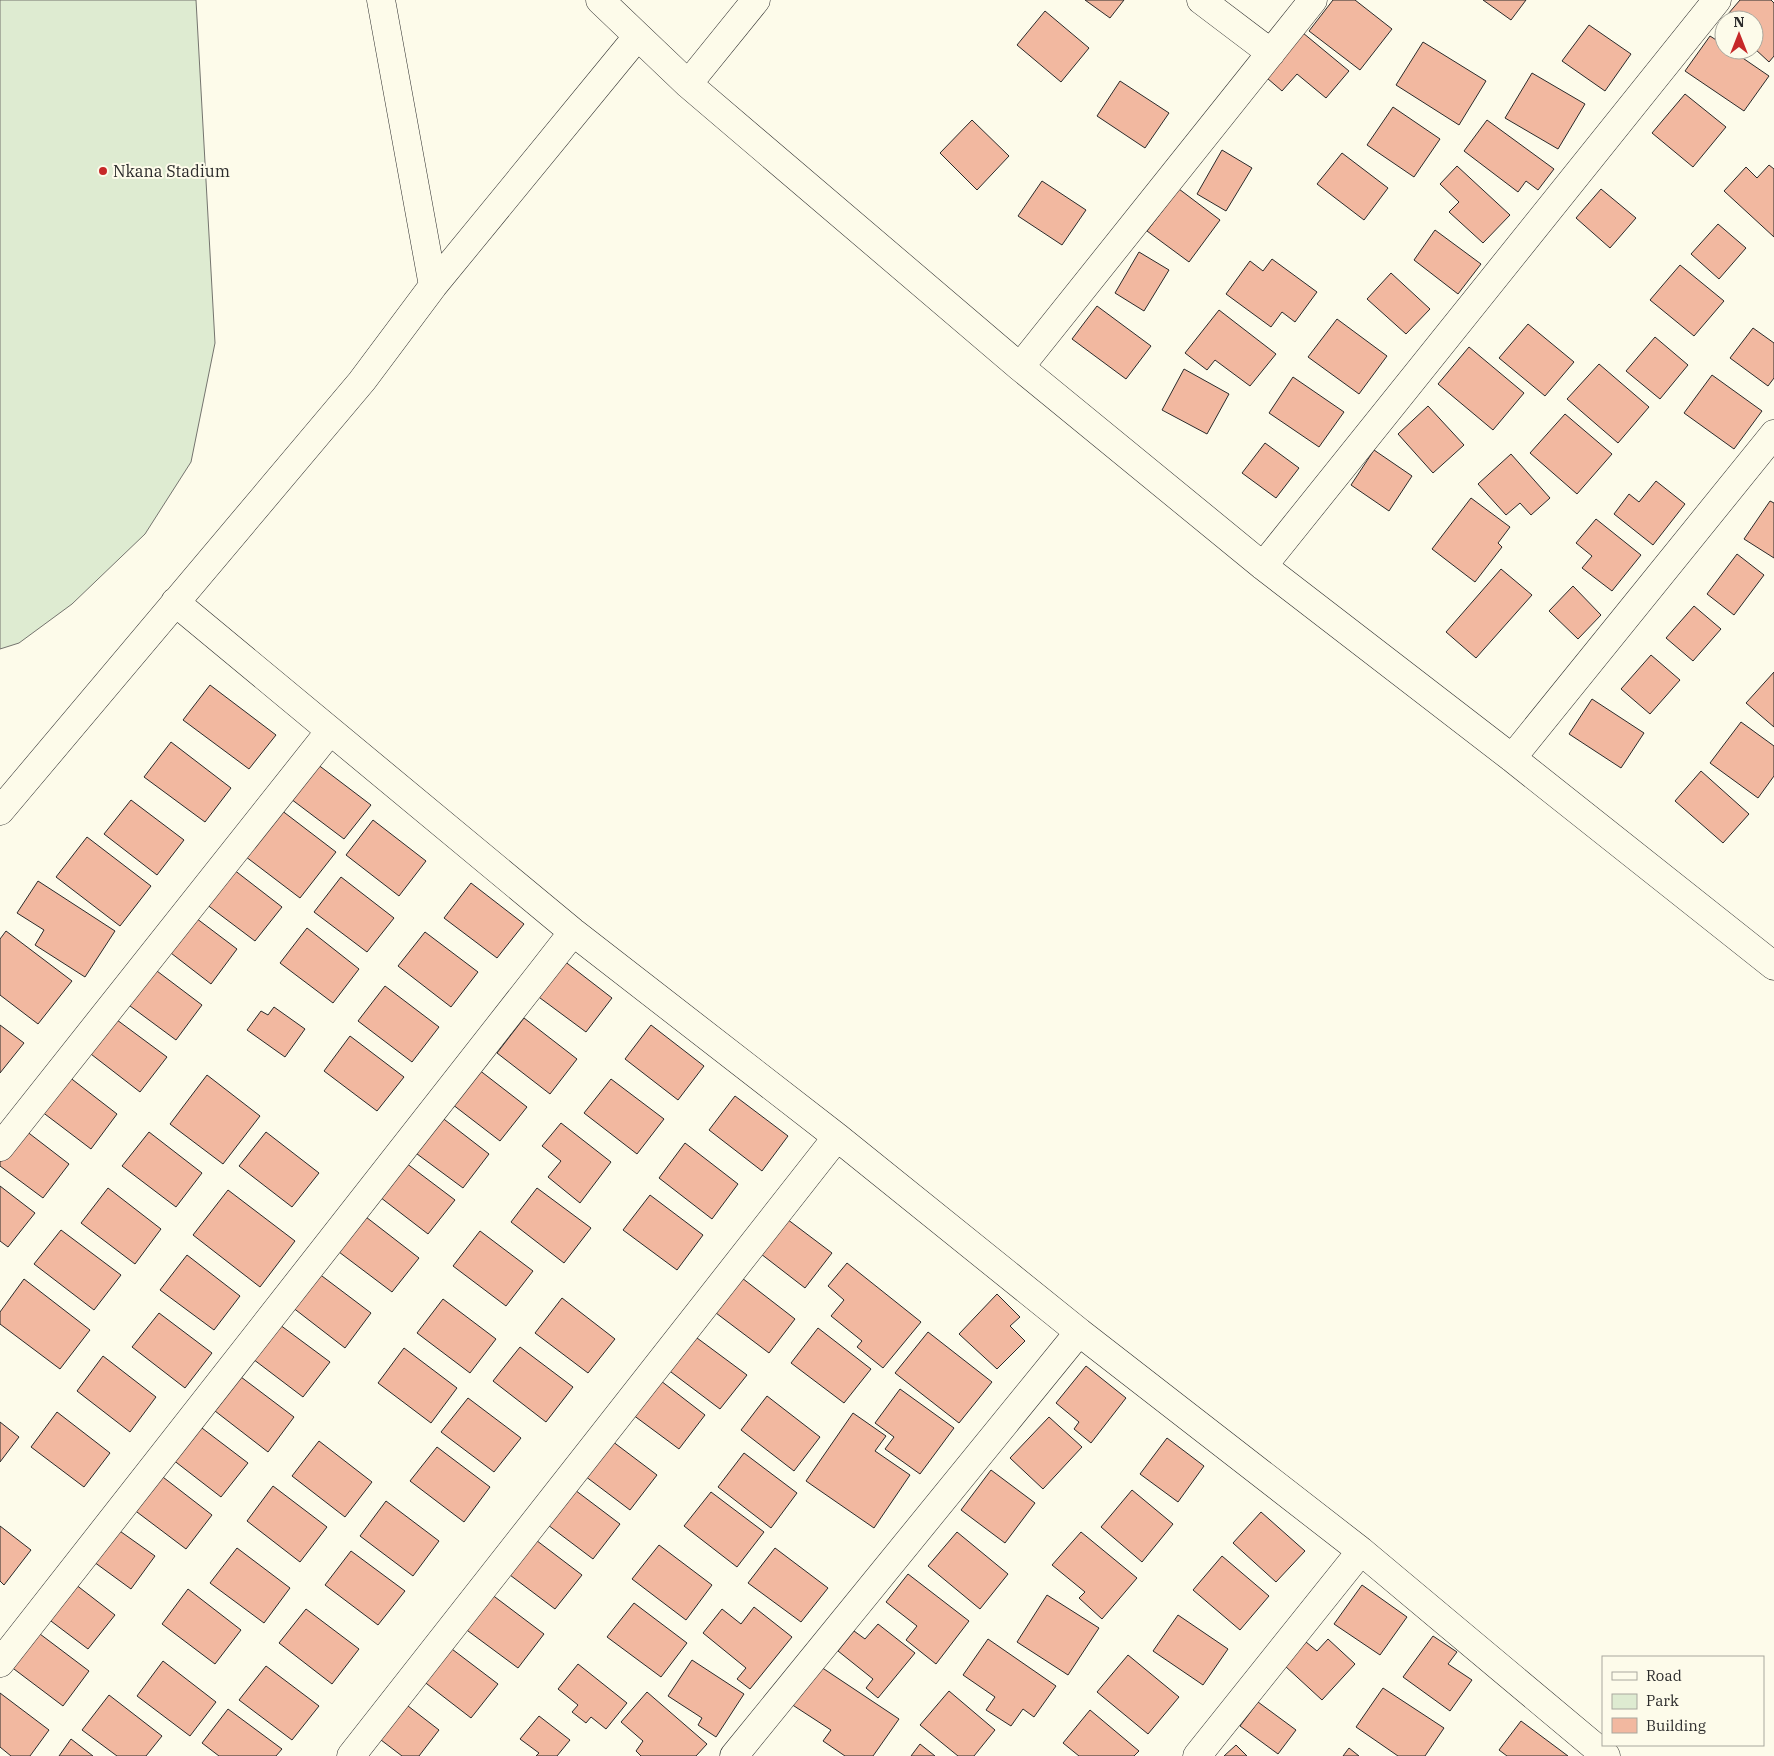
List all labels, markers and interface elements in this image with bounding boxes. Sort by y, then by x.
north arrow [1714,10,1764,60]
text: N [1733,13,1745,31]
place label: Nkana Stadium [113,161,230,181]
marker: Nkana Stadium [97,165,109,177]
legend [1602,1656,1764,1746]
text: Road [1646,1666,1682,1685]
text: Park [1646,1691,1679,1710]
text: Building [1646,1716,1706,1735]

